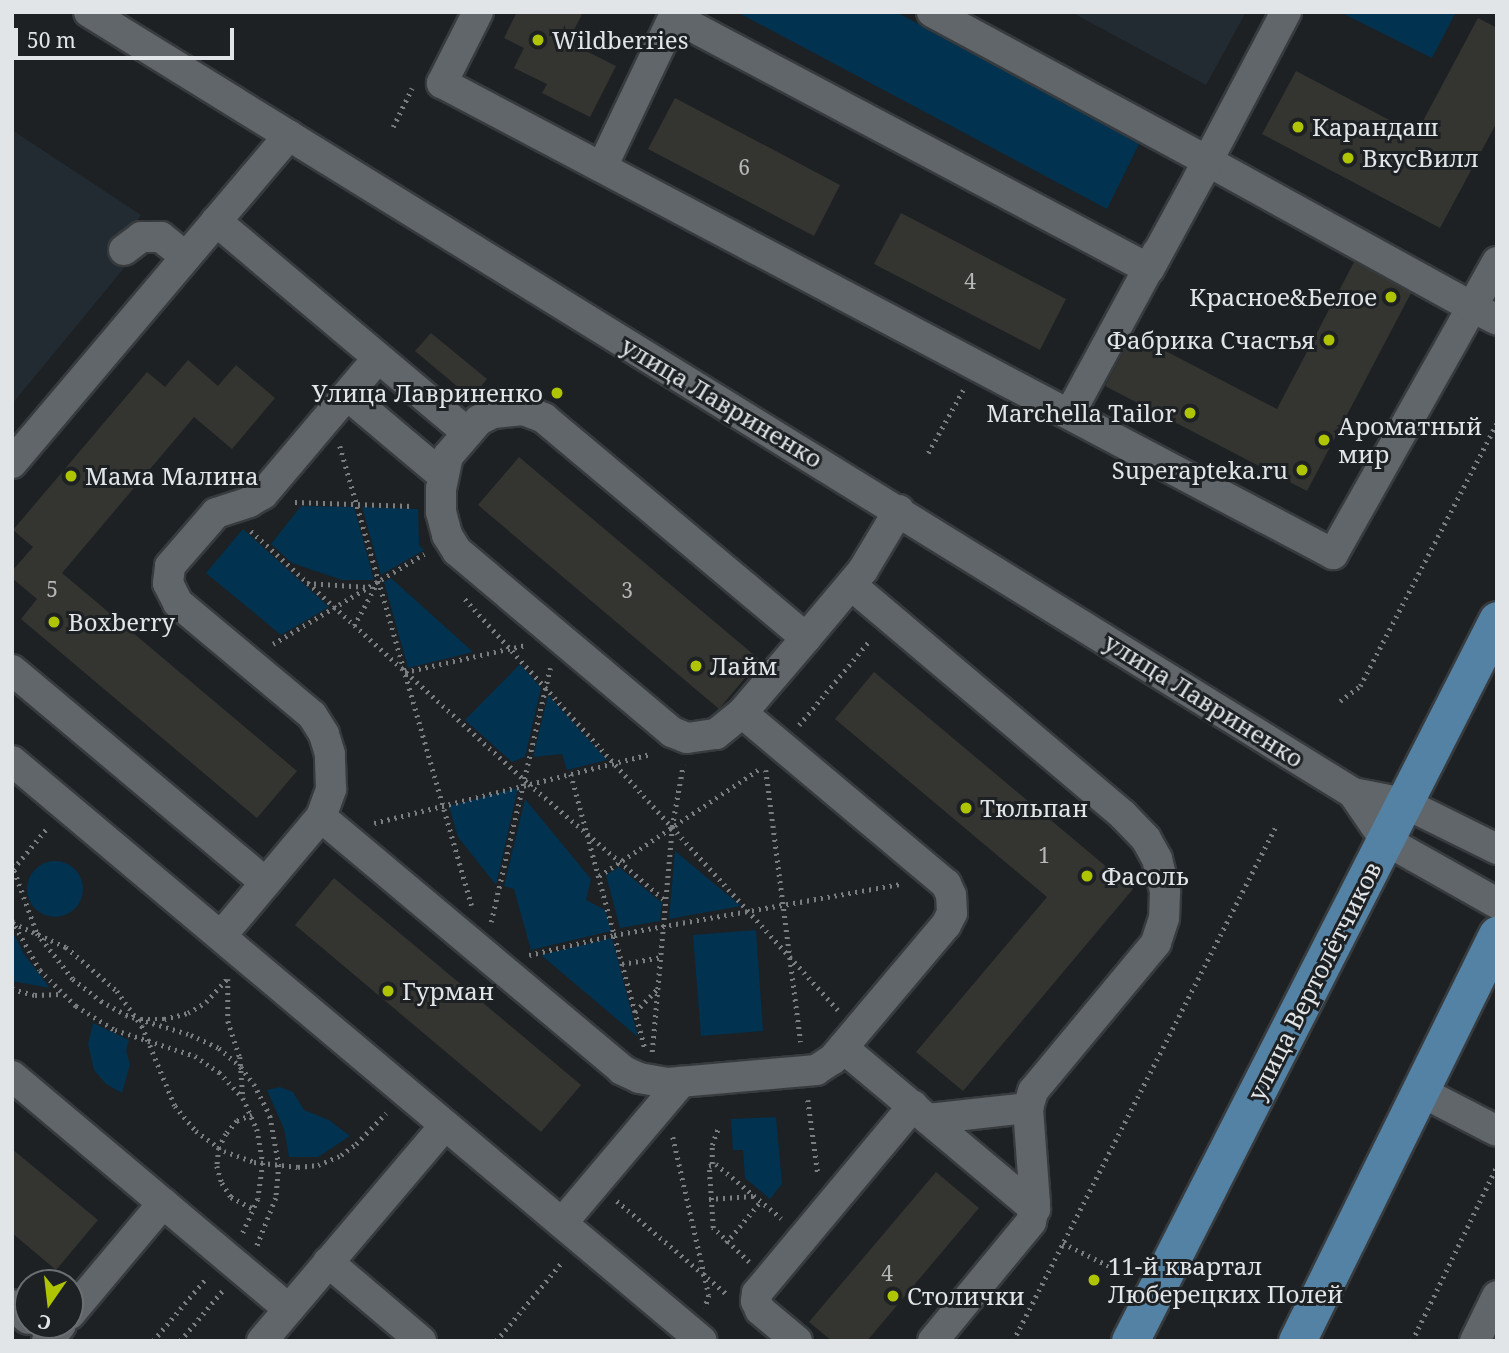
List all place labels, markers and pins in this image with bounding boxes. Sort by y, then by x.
place label: Wildberries [552,26,689,54]
marker: Wildberries [530,32,546,48]
place label: Карандаш [1312,113,1439,141]
marker: Карандаш [1290,119,1306,135]
place label: ВкусВилл [1362,144,1479,172]
marker: ВкусВилл [1340,150,1356,166]
place label: Красное&Белое [1189,283,1377,311]
marker: Красное&Белое [1383,289,1399,305]
place label: Фабрика Счастья [1106,326,1315,354]
marker: Фабрика Счастья [1321,332,1337,348]
place label: Улица Лавриненко [312,379,543,407]
marker: Улица Лавриненко [549,385,565,401]
place label: Marchella Tailor [986,399,1176,427]
marker: Marchella Tailor [1182,405,1198,421]
place label: Ароматный мир [1338,412,1482,468]
marker: Ароматный мир [1316,432,1332,448]
place label: Superapteka.ru [1112,456,1288,484]
place label: Мама Малина [85,462,259,490]
marker: Superapteka.ru [1294,462,1310,478]
marker: Мама Малина [63,468,79,484]
place label: Boxberry [68,608,175,636]
marker: Boxberry [46,614,62,630]
place label: Лайм [710,652,777,680]
marker: Лайм [688,658,704,674]
place label: Тюльпан [980,794,1088,822]
marker: Тюльпан [958,800,974,816]
place label: Фасоль [1101,862,1189,890]
marker: Фасоль [1079,868,1095,884]
place label: Гурман [402,977,494,1005]
marker: Гурман [380,983,396,999]
place label: 11-й квартал Люберецких Полей [1108,1252,1343,1308]
marker: 11-й квартал Люберецких Полей [1086,1272,1102,1288]
place label: Столички [907,1282,1025,1310]
marker: Столички [885,1288,901,1304]

